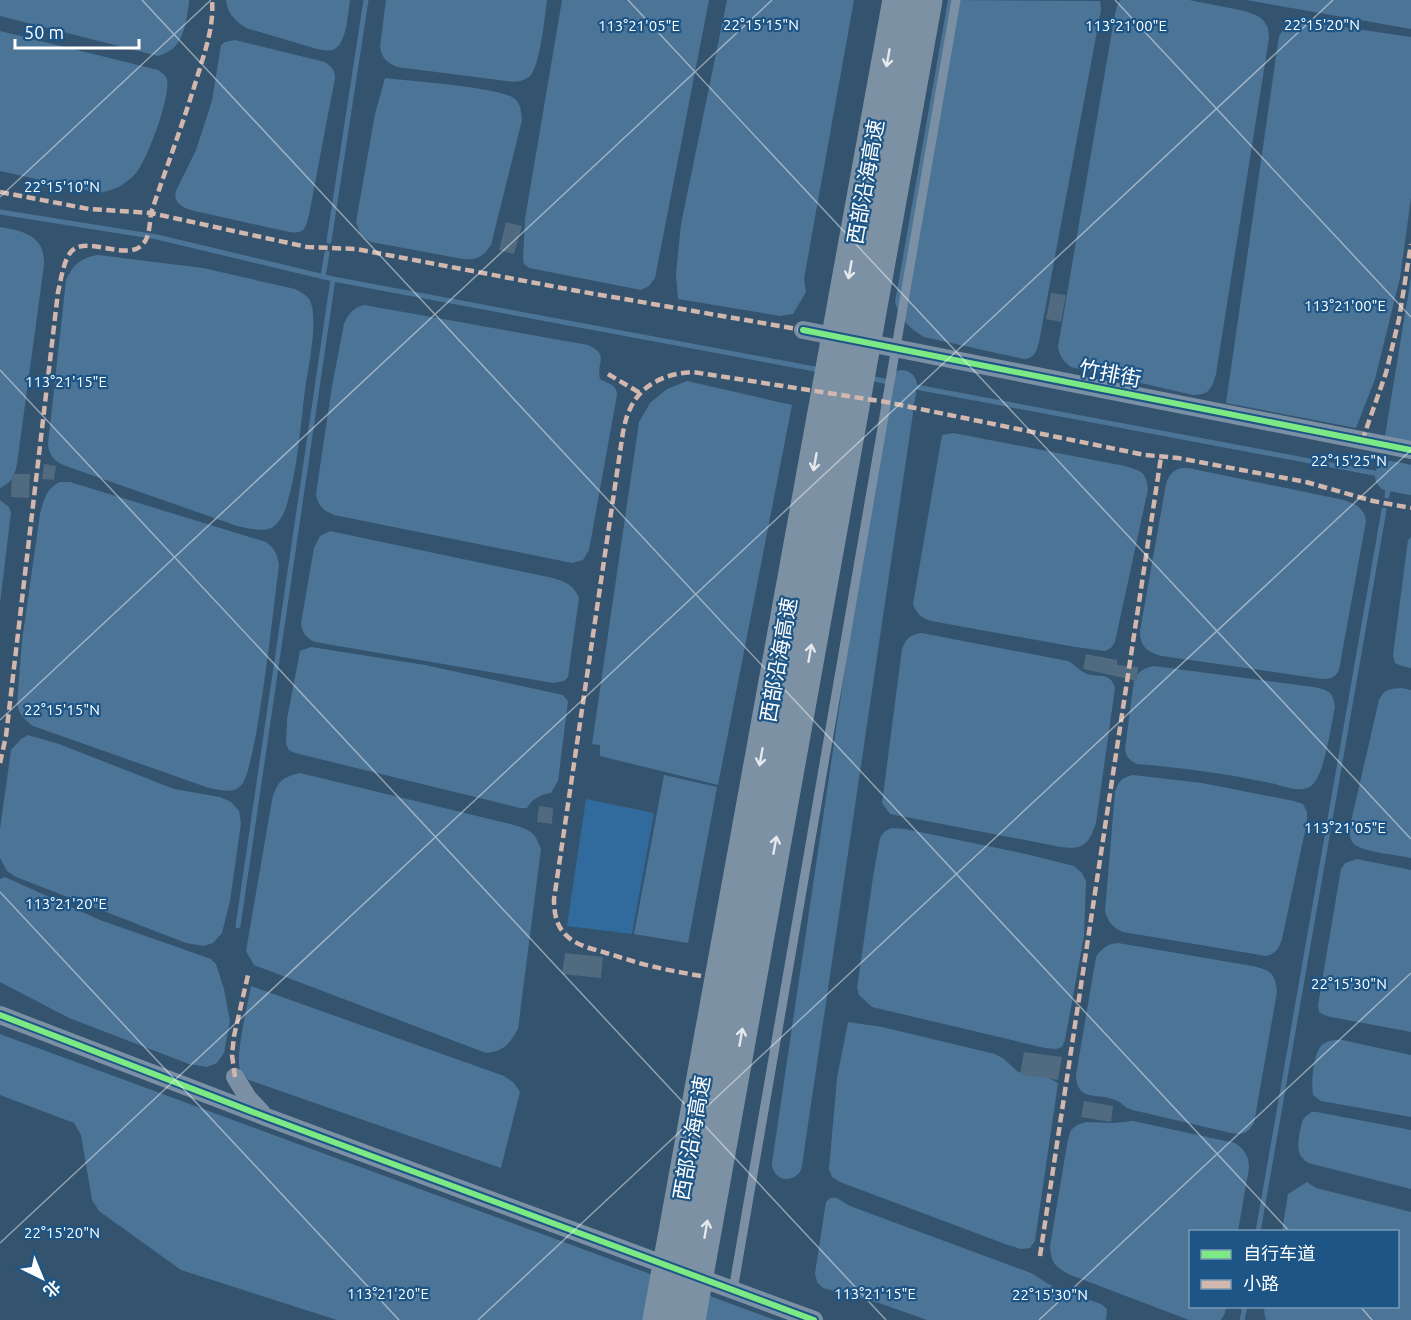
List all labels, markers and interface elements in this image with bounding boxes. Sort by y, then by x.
scale bar [15,12,140,50]
text: 22°15'15"N [723,16,799,33]
text: 22°15'20"N [1284,16,1360,33]
text: 113°21'05"E [598,17,680,34]
text: 113°21'00"E [1085,17,1167,34]
text: 50 m [24,22,64,42]
one-way arrow [882,47,893,67]
street label: 西部沿海高速 [842,118,888,246]
text: 22°15'10"N [24,178,100,195]
one-way arrow [844,260,855,279]
text: 113°21'00"E [1304,297,1386,314]
street label: 竹排街 [1077,355,1143,391]
text: 113°21'15"E [25,373,107,390]
one-way arrow [809,452,820,471]
text: 22°15'25"N [1311,452,1387,469]
street label: 西部沿海高速 [755,596,801,724]
one-way arrow [805,644,816,663]
text: 22°15'15"N [24,701,100,718]
one-way arrow [755,747,766,766]
text: 113°21'05"E [1304,819,1386,836]
one-way arrow [770,835,781,855]
text: 113°21'20"E [25,895,107,912]
text: 22°15'30"N [1311,975,1387,992]
one-way arrow [735,1027,746,1047]
street label: 西部沿海高速 [668,1074,714,1202]
one-way arrow [701,1219,712,1239]
text: 22°15'20"N [24,1224,100,1241]
legend [1189,1230,1399,1308]
text: 自行车道 [1243,1243,1315,1263]
north arrow [12,1248,72,1308]
text: 小路 [1243,1273,1279,1293]
text: 北 [40,1277,64,1301]
text: 113°21'20"E [347,1285,429,1302]
text: 113°21'15"E [834,1285,916,1302]
text: 22°15'30"N [1012,1286,1088,1303]

